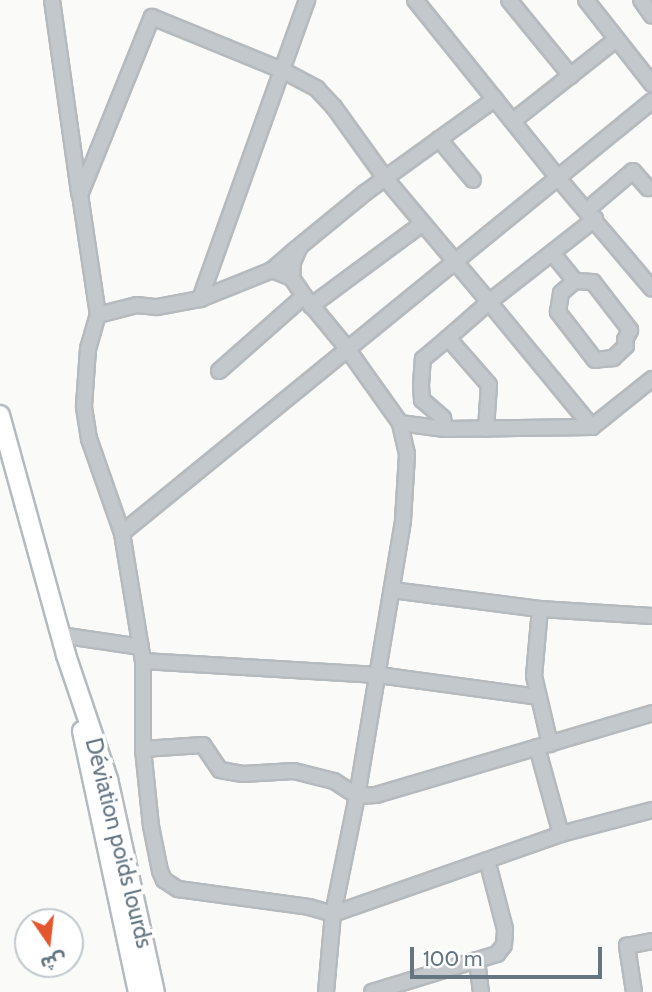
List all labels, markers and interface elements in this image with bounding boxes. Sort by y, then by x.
street label: Déviation poids lourds [80,735,158,951]
north arrow [14,908,84,978]
scale bar [414,932,606,976]
text: 100 m [423,946,482,971]
text: ش [38,948,69,976]

